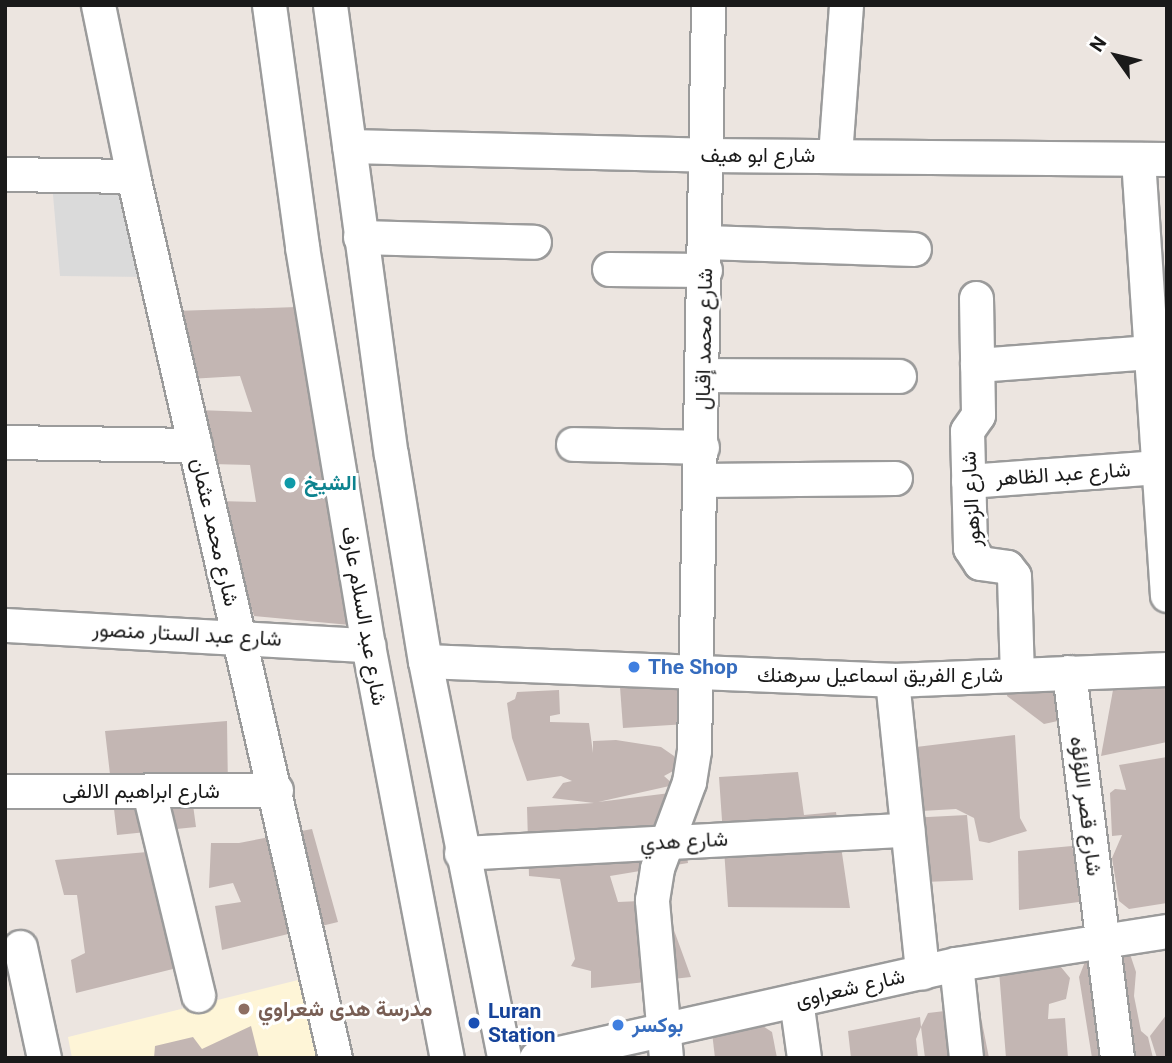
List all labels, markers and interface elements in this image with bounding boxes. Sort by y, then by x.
north arrow [1081,21,1151,91]
text: N [1085,32,1111,56]
street label: شارع ابو هيف [701,142,815,168]
street label: شارع محمد إقبال [690,268,718,410]
street label: شارع الزهور [956,450,986,548]
street label: شارع محمد عثمان [186,455,244,609]
street label: شارع عبد الظاهر [995,457,1131,491]
place label: الشيخ [304,470,357,496]
marker: الشيخ [282,475,298,491]
street label: شارع عبد السلام عارف [336,524,392,708]
street label: شارع عبد الستار منصور [92,616,282,652]
place label: The Shop [648,654,738,680]
marker: The Shop [626,659,642,675]
street label: شارع الفريق اسماعيل سرهنك [757,662,1003,688]
street label: شارع قصر اللؤلؤه [1065,735,1107,877]
street label: شارع ابراهيم الالفى [62,778,220,804]
street label: شارع هدي [639,826,729,856]
street label: شارع شعراوى [793,963,907,1013]
place label: مدرسة هدى شعراوي [258,996,433,1022]
place label: Luran Station [488,998,556,1048]
marker: مدرسة هدى شعراوي [236,1001,252,1017]
place label: بوكسر [632,1012,683,1038]
marker: Luran Station [466,1015,482,1031]
marker: بوكسر [610,1017,626,1033]

